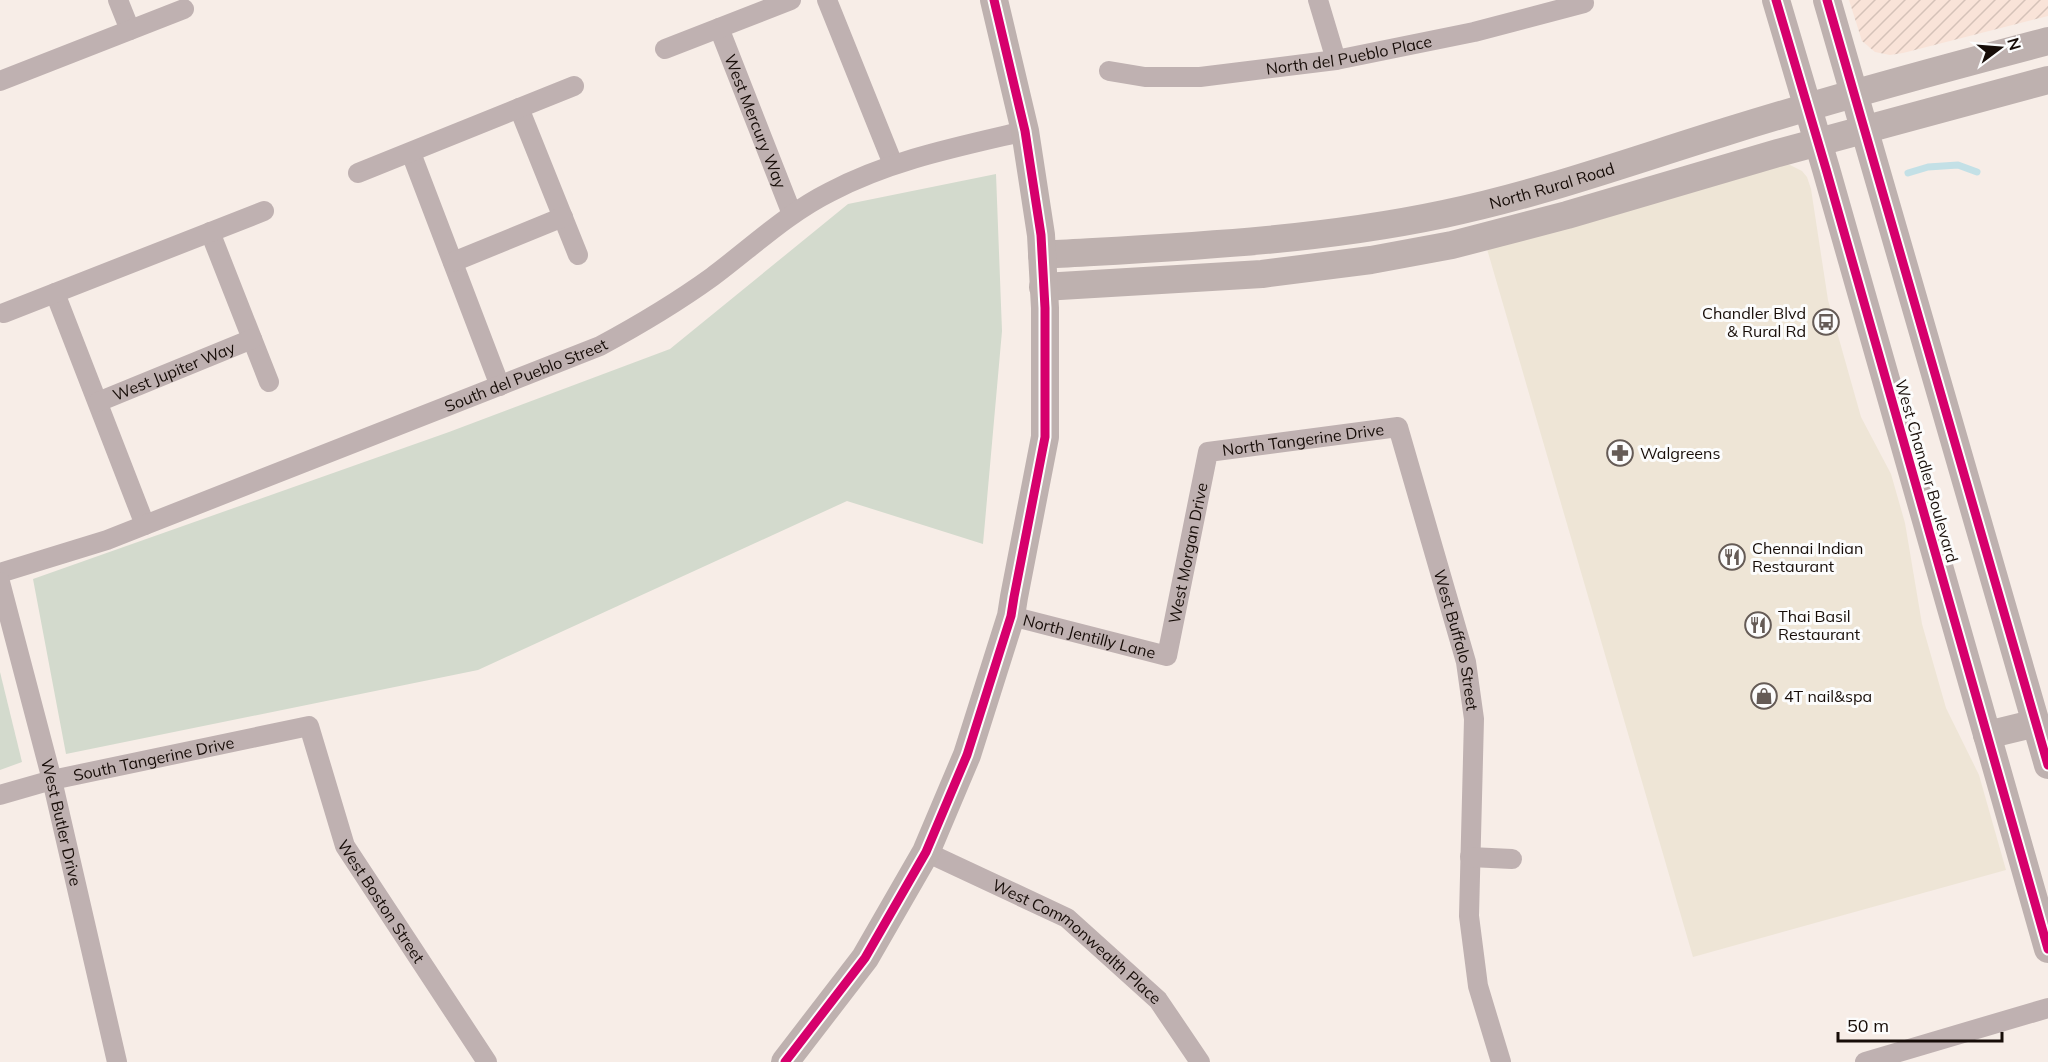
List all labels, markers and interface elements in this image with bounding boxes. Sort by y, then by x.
north arrow [1970,18,2030,78]
street label: North del Pueblo Place [1265,31,1434,79]
text: N [2003,35,2026,52]
street label: West Mercury Way [720,51,791,192]
street label: North Rural Road [1487,158,1617,213]
place label: Chandler Blvd & Rural Rd [1702,303,1806,341]
bus stop icon: Chandler Blvd & Rural Rd [1811,307,1841,337]
street label: South del Pueblo Street [442,334,611,416]
street label: West Jupiter Way [110,337,238,405]
street label: West Chandler Boulevard [1891,377,1963,565]
street label: North Tangerine Drive [1221,419,1385,460]
pharmacy icon: Walgreens [1605,438,1635,468]
place label: Walgreens [1640,443,1720,463]
street label: West Morgan Drive [1164,481,1212,625]
place label: Chennai Indian Restaurant [1752,538,1863,576]
restaurant icon: Chennai Indian Restaurant [1717,542,1747,572]
street label: West Buffalo Street [1430,567,1483,712]
place label: Thai Basil Restaurant [1778,606,1861,644]
street label: North Jentilly Lane [1021,610,1158,663]
restaurant icon: Thai Basil Restaurant [1743,610,1773,640]
shop icon: 4T nail&spa [1749,681,1779,711]
place label: 4T nail&spa [1784,686,1872,706]
street label: South Tangerine Drive [71,732,236,785]
street label: West Butler Drive [37,756,86,888]
street label: West Boston Street [333,836,429,967]
street label: West Commonwealth Place [989,875,1166,1008]
scale bar [1838,1005,2002,1043]
text: 50 m [1847,1014,1889,1037]

